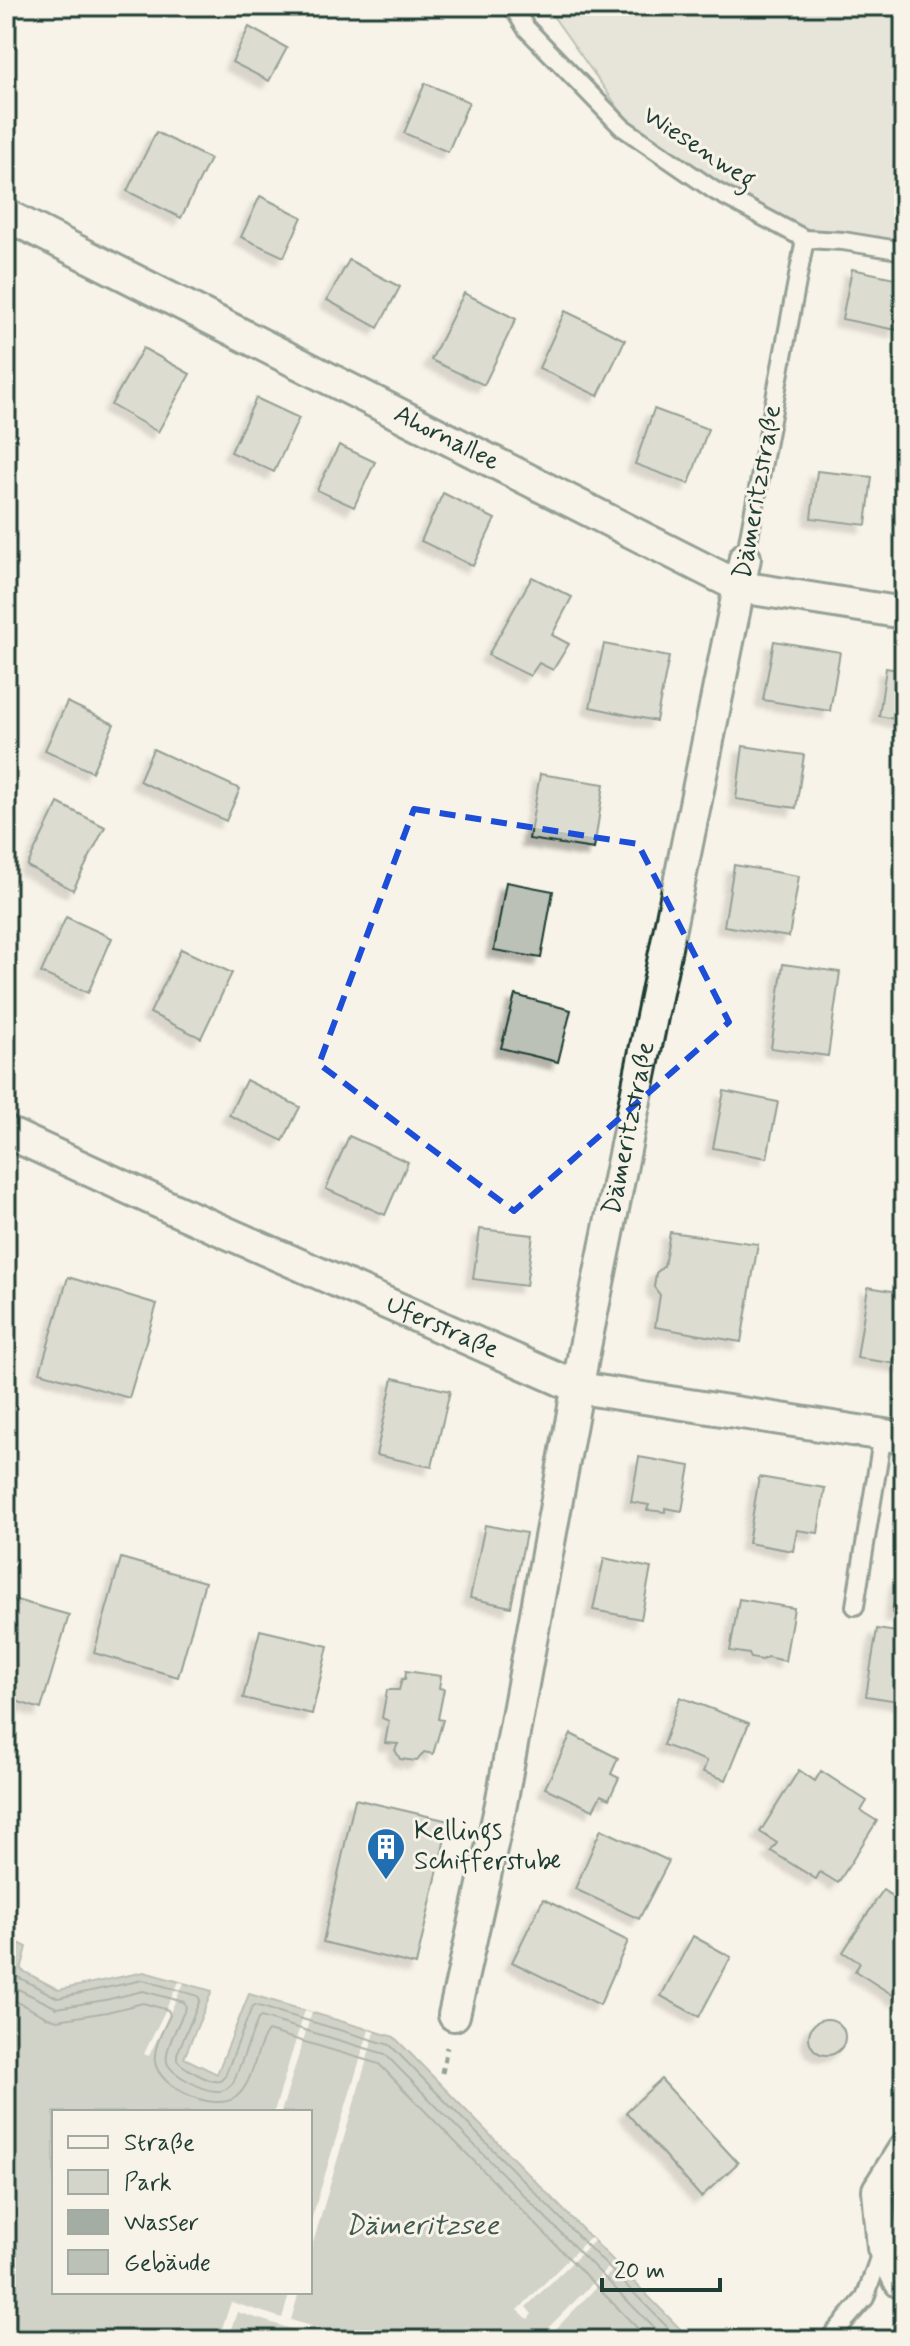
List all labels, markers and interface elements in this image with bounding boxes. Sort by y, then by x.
street label: Wiesenweg [634,99,762,200]
street label: Ahornallee [388,397,505,479]
street label: Dämeritzstraße [726,402,790,582]
street label: Dämeritzstraße [595,1038,664,1218]
street label: Uferstraße [380,1288,504,1367]
place label: Kellings Schifferstube [414,1815,561,1879]
building icon: Kellings Schifferstube [365,1826,407,1881]
legend [52,2110,312,2294]
text: Straße [124,2128,195,2159]
text: Park [124,2168,172,2199]
text: Wasser [124,2208,199,2239]
water label: Dämeritzsee [345,2208,500,2245]
scale bar [602,2242,720,2292]
text: Gebäude [124,2248,211,2279]
text: 20 m [614,2256,665,2287]

